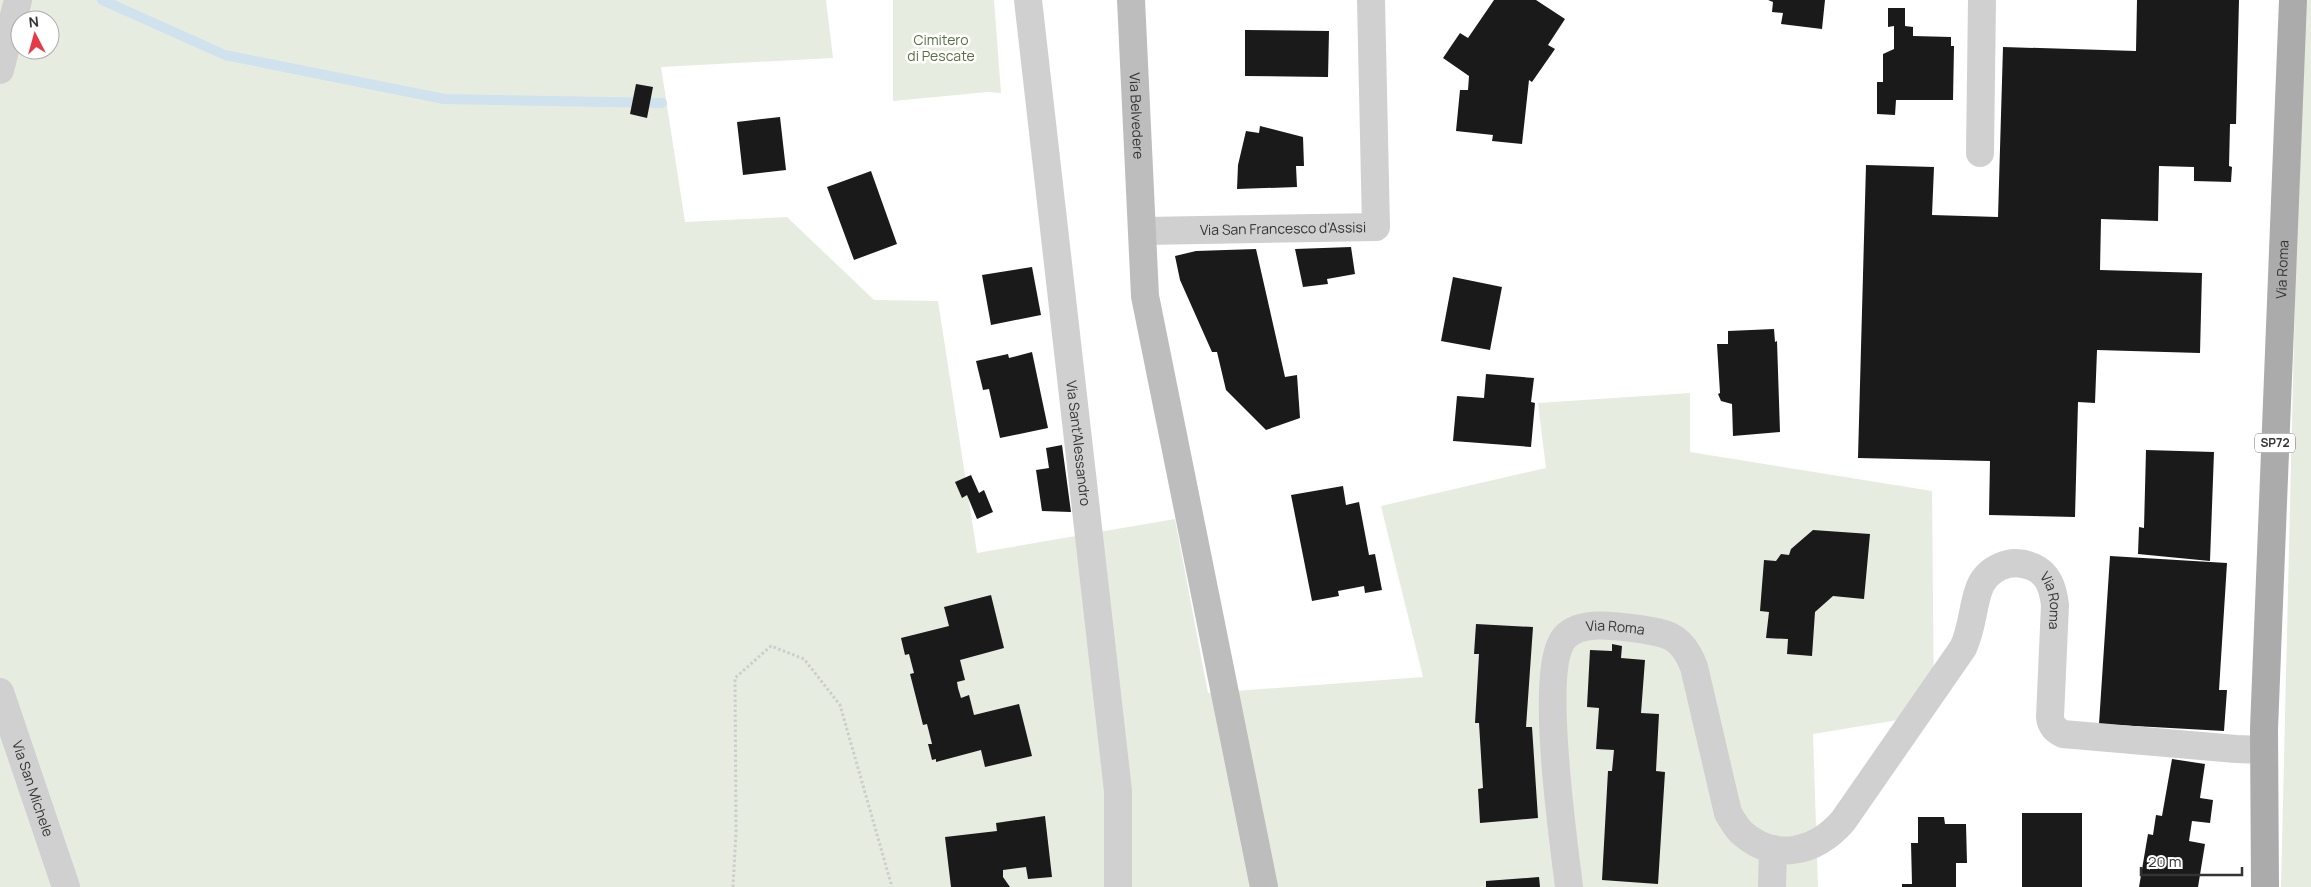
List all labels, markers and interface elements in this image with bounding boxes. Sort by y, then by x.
north arrow [10,10,60,60]
text: N [28,12,40,32]
park label: Cimitero di Pescate [907,30,975,65]
street label: Via Belvedere [1125,72,1149,160]
street label: Via San Francesco d'Assisi [1200,217,1366,239]
street label: Via Roma [2271,240,2292,299]
street label: Via Sant'Alessandro [1062,379,1095,507]
road number: SP72 [2255,433,2295,452]
street label: Via Roma [2036,567,2065,630]
street label: Via Roma [1585,616,1646,639]
street label: Via San Michele [8,738,58,839]
scale bar [2141,844,2242,876]
text: 20 m [2148,851,2181,872]

